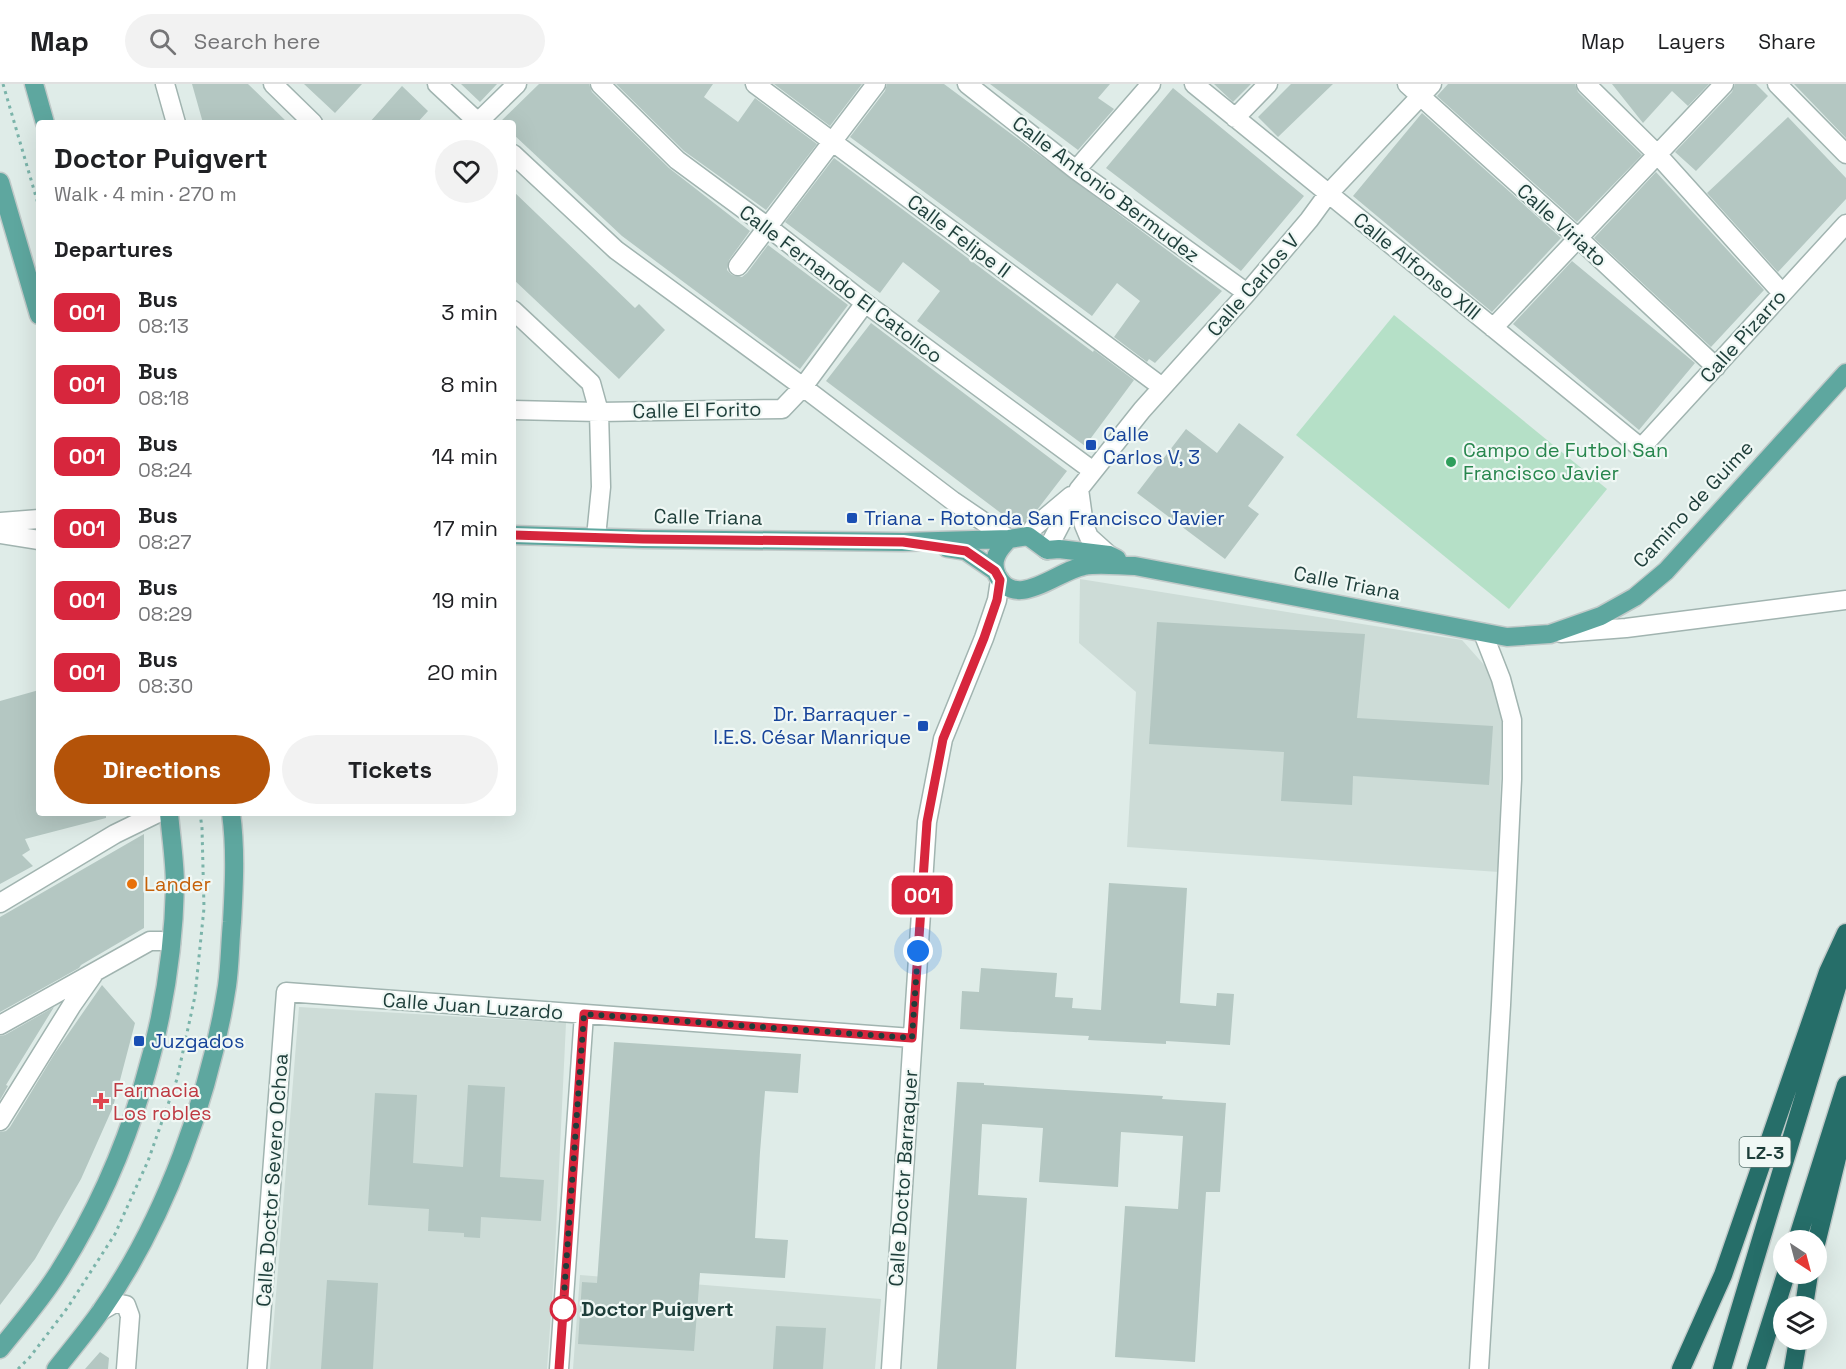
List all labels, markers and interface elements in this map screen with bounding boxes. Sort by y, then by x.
search box [125,14,545,68]
text: Map [30,23,89,59]
icon: search [146,25,179,58]
text: Search here [194,27,321,55]
text: Map [1581,28,1625,55]
text: Layers [1658,28,1725,55]
text: Share [1758,28,1816,55]
street label: Calle Antonio Bermudez [1007,110,1205,268]
text: Doctor Puigvert [54,140,268,176]
button: heart [435,140,498,203]
street label: Calle Viriato [1511,178,1613,272]
text: Walk · 4 min · 270 m [54,181,237,207]
street label: Calle Felipe II [902,189,1016,283]
street label: Calle Fernando El Catolico [734,199,948,369]
street label: Calle Alfonso XIII [1348,207,1486,325]
street label: Calle Carlos V [1201,228,1305,342]
text: Departures [54,235,173,263]
street label: Calle Pizarro [1694,284,1792,388]
text: Bus [138,285,178,313]
text: 3 min [441,298,498,326]
text: 001 [69,299,105,326]
text: 08:13 [138,313,189,339]
text: Bus [138,357,178,385]
text: 8 min [441,370,498,398]
text: 001 [69,371,105,398]
text: 08:18 [138,385,189,411]
street label: Calle El Forito [632,396,762,424]
place label: Calle Carlos V, 3 [1103,421,1200,470]
text: Bus [138,429,178,457]
street label: Camino de Guime [1627,435,1759,573]
place label: Campo de Futbol San Francisco Javier [1463,437,1668,486]
marker: Calle Carlos V, 3 [1084,438,1098,452]
text: 14 min [432,442,498,470]
text: 001 [69,443,105,470]
marker: Campo de Futbol San Francisco Javier [1444,455,1458,469]
text: 08:24 [138,457,192,483]
text: Bus [138,501,178,529]
street label: Calle Triana [654,503,762,531]
place label: Triana - Rotonda San Francisco Javier [864,505,1225,531]
marker: Triana - Rotonda San Francisco Javier [845,511,859,525]
text: 17 min [433,514,498,542]
text: 001 [69,515,105,542]
text: 08:27 [138,529,192,555]
street label: Calle Triana [1291,560,1403,606]
text: Bus [138,573,178,601]
text: 19 min [432,586,498,614]
text: 001 [69,587,105,614]
text: 08:29 [138,601,193,627]
text: Bus [138,645,178,673]
text: 20 min [427,658,498,686]
text: 001 [69,659,105,686]
text: 08:30 [138,673,193,699]
place label: Dr. Barraquer - I.E.S. César Manrique [713,701,911,750]
marker: Dr. Barraquer - I.E.S. César Manrique [916,719,930,733]
button: Directions [54,735,270,804]
button: Tickets [282,735,498,804]
place label: Lander [144,871,211,897]
line badge: 001 [888,876,956,914]
marker: Lander [125,877,139,891]
text: 001 [904,882,940,909]
your location [903,936,933,966]
street label: Calle Juan Luzardo [382,987,564,1025]
place label: Juzgados [151,1028,245,1054]
marker: Juzgados [132,1034,146,1048]
street label: Calle Doctor Severo Ochoa [250,1052,294,1308]
street label: Calle Doctor Barraquer [882,1069,924,1287]
place label: Farmacia Los robles [113,1077,212,1126]
marker: Farmacia Los robles [94,1094,108,1108]
road number: LZ-3 [1740,1137,1790,1167]
north arrow [1773,1230,1827,1284]
map controls [1773,1230,1827,1350]
marker: Doctor Puigvert [550,1296,576,1322]
place label: Doctor Puigvert [581,1296,734,1322]
button: layers [1773,1296,1827,1350]

